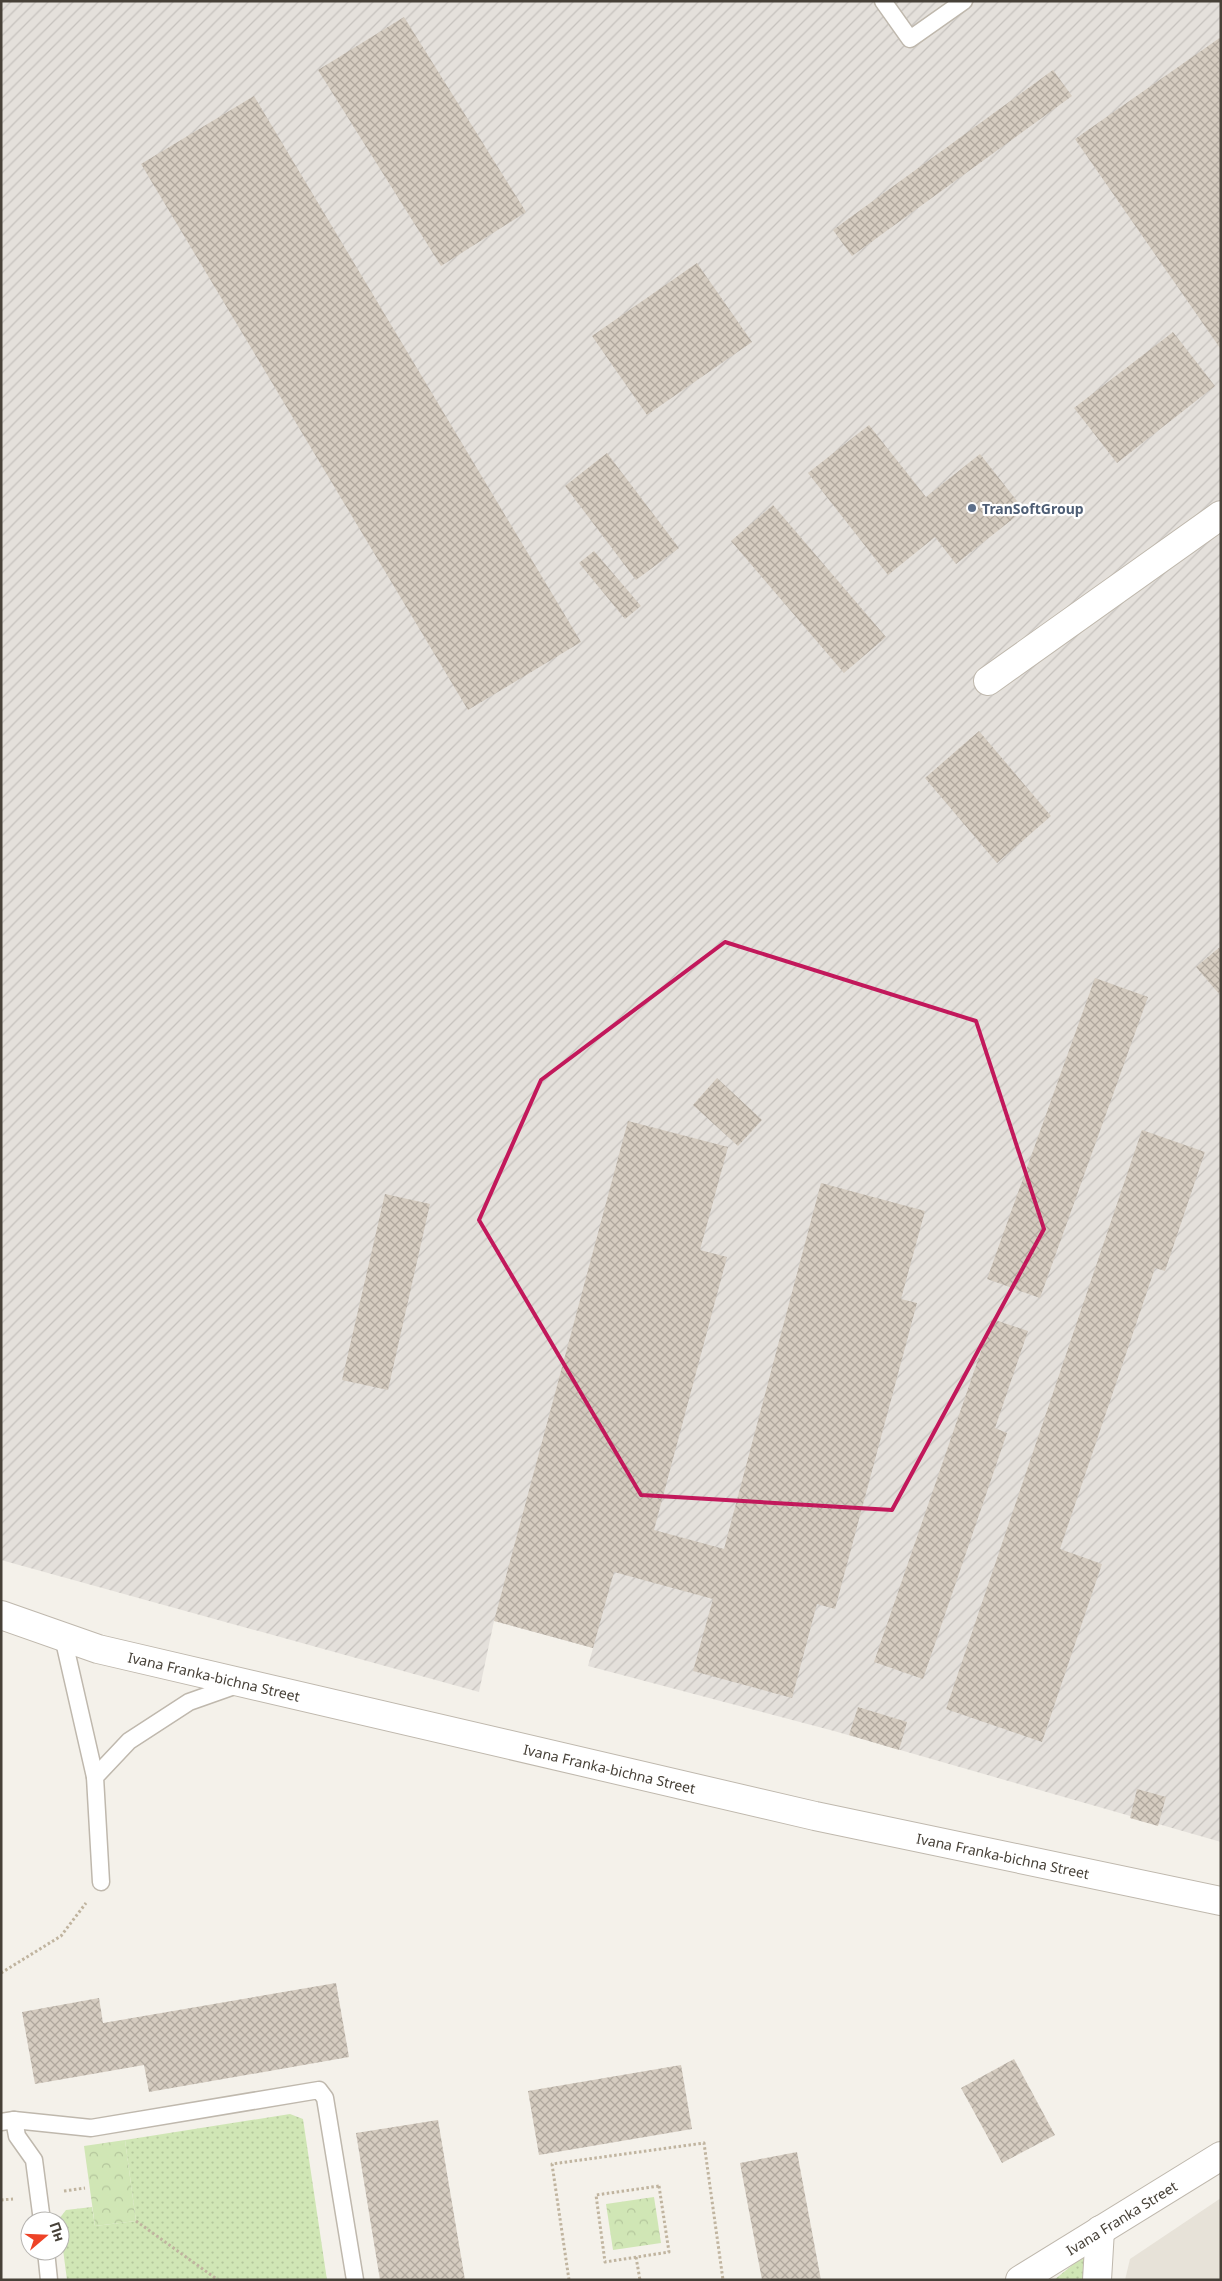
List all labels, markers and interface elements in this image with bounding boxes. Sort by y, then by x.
place label: TranSoftGroup [982,499,1084,518]
marker: TranSoftGroup [966,502,978,514]
street label: Ivana Franka-bichna Street [126,1647,302,1705]
street label: Ivana Franka-bichna Street [522,1739,697,1797]
street label: Ivana Franka-bichna Street [915,1828,1091,1883]
street label: Ivana Franka Street [1062,2176,1180,2259]
north arrow [20,2211,70,2261]
text: Пн [46,2219,70,2244]

